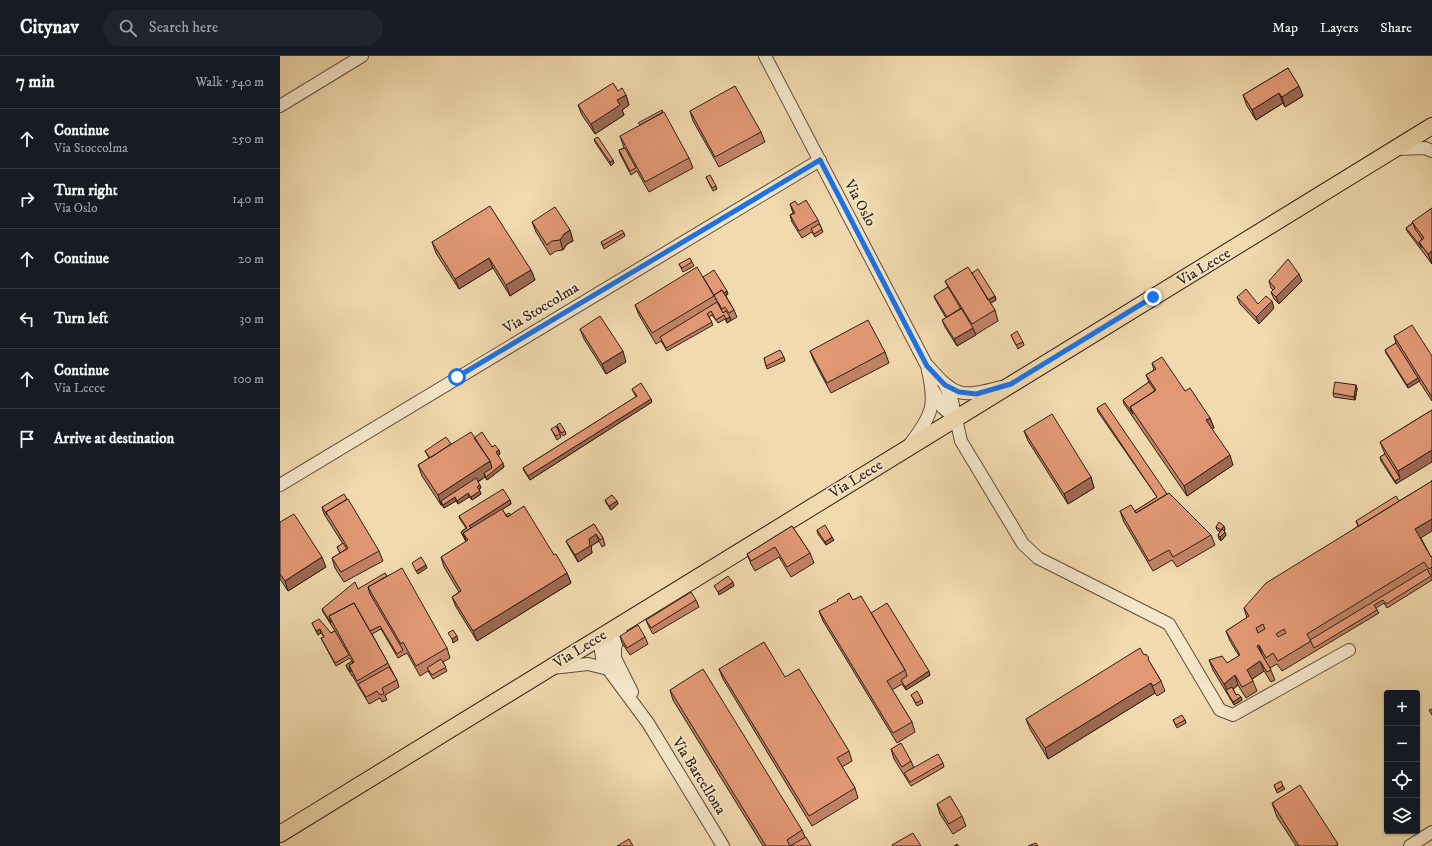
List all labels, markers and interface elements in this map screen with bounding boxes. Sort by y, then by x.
search box [103,10,383,46]
text: Citynav [20,16,79,39]
icon: search [117,17,139,39]
text: Search here [149,18,218,37]
text: Map [1272,19,1298,37]
text: Layers [1320,19,1358,37]
text: Share [1380,19,1412,37]
text: 7 min [16,71,55,93]
text: Walk · 540 m [195,74,264,90]
text: Continue [54,121,109,140]
icon: ahead [16,128,38,150]
text: 250 m [232,131,264,147]
text: Via Stoccolma [54,140,128,156]
street label: Via Oslo [839,175,880,230]
text: Turn right [54,181,117,200]
icon: right [16,188,38,210]
text: 140 m [232,191,264,207]
text: Via Oslo [54,200,98,216]
street label: Via Lecce [1173,244,1234,291]
icon: ahead [16,248,38,270]
text: Continue [54,249,109,268]
text: 20 m [238,251,264,267]
street label: Via Stoccolma [499,278,583,339]
route end [1144,288,1162,306]
icon: left [16,308,38,330]
text: Turn left [54,309,108,328]
text: 30 m [240,311,264,327]
text: Continue [54,361,109,380]
icon: ahead [16,368,38,390]
route start [448,368,466,386]
text: 100 m [233,371,264,387]
text: Via Lecce [54,380,105,396]
icon: arrive [16,428,38,450]
text: Arrive at destination [54,429,174,448]
street label: Via Lecce [825,455,886,503]
street label: Via Lecce [549,625,610,673]
map controls [1384,690,1420,834]
button: + [1384,690,1420,726]
button: − [1384,726,1420,762]
street label: Via Barcellona [667,733,731,819]
button: locate [1384,762,1420,798]
button: layers [1384,798,1420,834]

